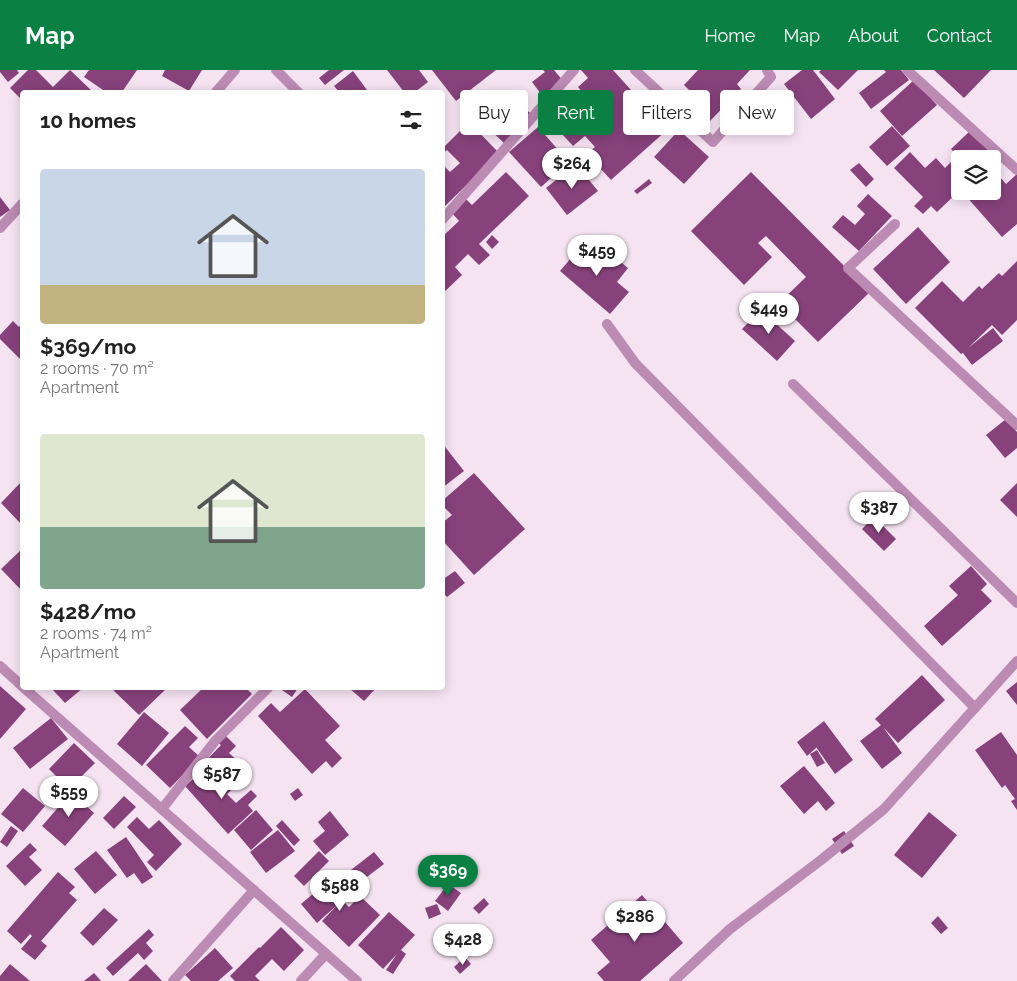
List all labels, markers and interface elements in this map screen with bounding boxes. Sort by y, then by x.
text: Map [25,21,75,50]
text: Home [704,25,755,46]
text: Map [783,25,820,46]
text: About [848,25,899,46]
text: Contact [927,25,992,46]
chip: Buy [460,90,528,135]
chip: Rent [538,90,613,135]
chip: Filters [623,90,710,135]
chip: New [720,90,794,135]
icon: filters [397,106,425,134]
text: 10 homes [40,108,136,133]
pin: $264 [542,148,602,190]
map controls [951,150,1001,200]
button: layers [951,150,1001,200]
text: $264 [553,154,591,173]
icon: home [188,201,278,291]
pin: $459 [567,234,627,277]
text: $459 [578,241,616,260]
pin: $449 [739,292,799,335]
text: $449 [750,299,788,318]
text: $369/mo [40,334,136,359]
text: 2 rooms · 70 m² [40,359,154,378]
text: Apartment [40,378,119,397]
icon: home [188,466,278,556]
pin: $387 [849,492,909,534]
text: $387 [860,498,898,517]
text: $428/mo [40,599,136,624]
text: 2 rooms · 74 m² [40,624,152,643]
text: Apartment [40,643,119,662]
pin: $587 [192,758,252,800]
text: $587 [203,764,241,783]
pin: $559 [39,776,99,818]
text: $559 [50,782,88,801]
pin: $369 [418,854,478,897]
text: $369 [429,861,467,880]
pin: $588 [310,870,370,912]
text: $588 [321,876,359,895]
pin: $286 [605,900,665,943]
text: $286 [616,907,654,926]
pin: $428 [433,924,493,966]
text: $428 [444,930,482,949]

